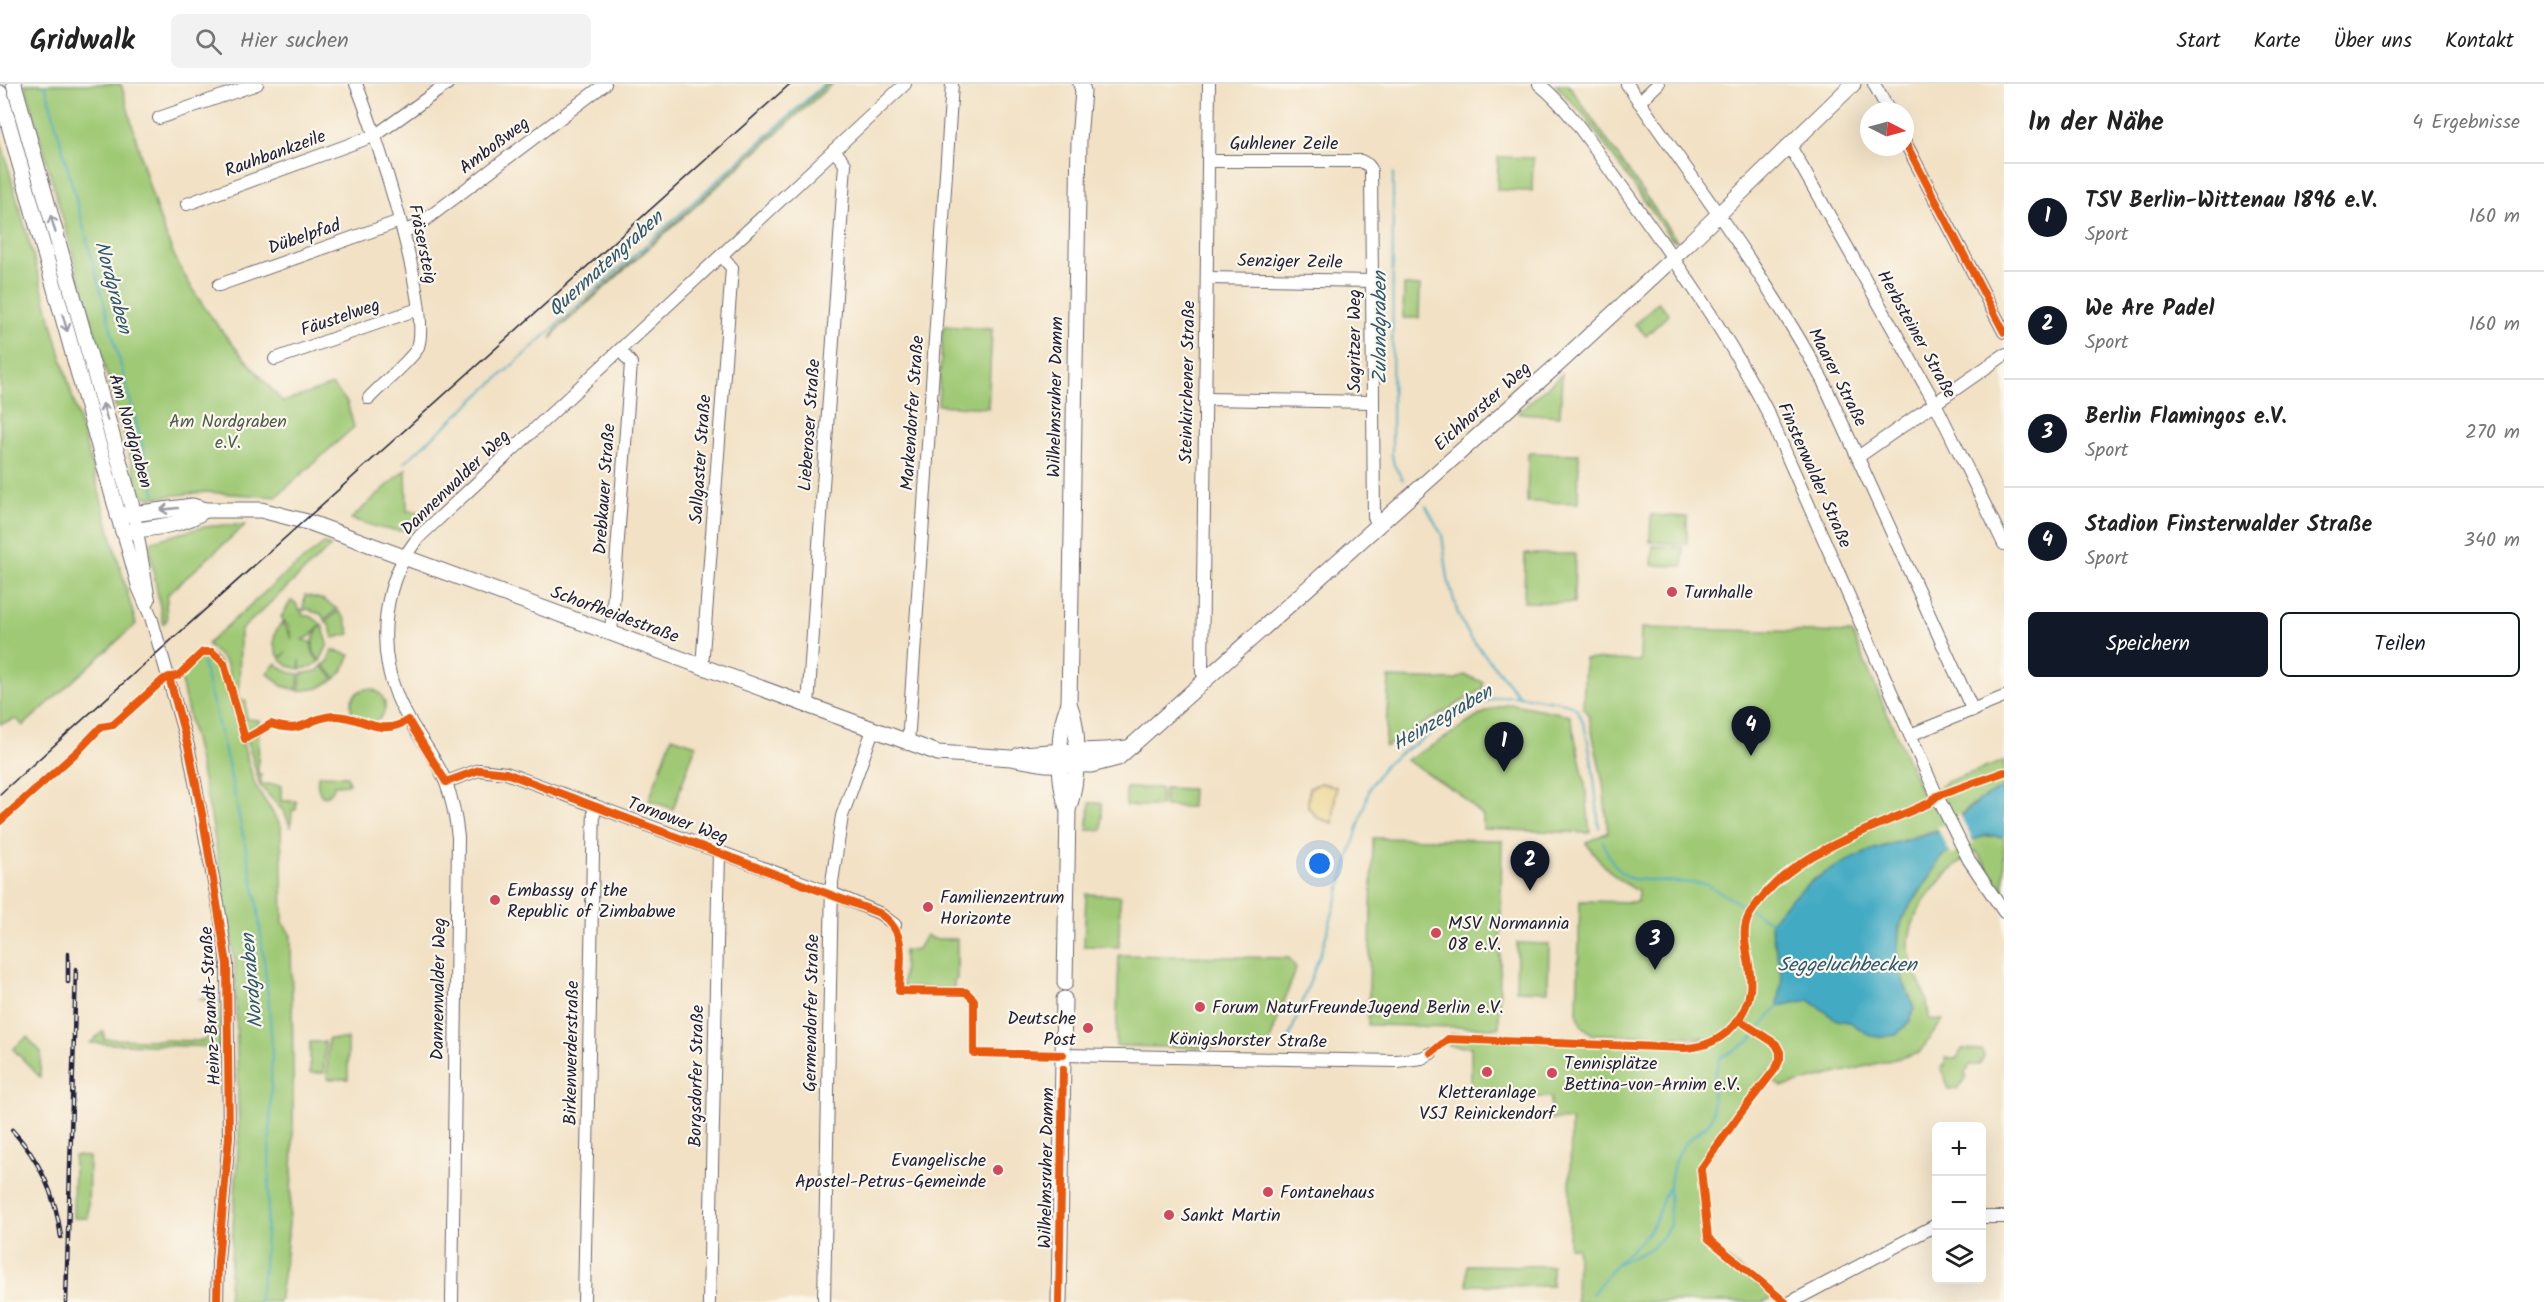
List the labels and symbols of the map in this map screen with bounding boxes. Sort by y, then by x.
north arrow [1860,102,1914,156]
street label: Amboßweg [453,110,536,183]
street label: Rauhbankzeile [221,123,330,186]
street label: Guhlener Zeile [1230,130,1338,159]
street label: Fräsersteig [399,202,444,287]
water label: Quermatengraben [541,203,672,325]
street label: Dübelpfad [264,211,346,263]
one-way arrow [47,215,58,234]
water label: Nordgraben [84,238,140,339]
street label: Senziger Zeile [1237,247,1343,278]
street label: Herbsteiner Straße [1868,265,1963,404]
water label: Zulandgraben [1365,270,1397,384]
street label: Sagritzer Weg [1341,289,1370,393]
street label: Fäustelweg [297,291,384,346]
street label: Steinkirchener Straße [1173,300,1204,464]
one-way arrow [59,313,71,332]
street label: Wilhelmsruher Damm [1041,316,1072,478]
street label: Maarer Straße [1799,323,1874,432]
street label: Markendorfer Straße [894,335,933,492]
street label: Eichhorster Weg [1428,355,1538,459]
street label: Lieberoser Straße [791,358,830,492]
street label: Am Nordgraben [99,371,160,492]
street label: Sallgaster Straße [683,394,720,525]
street label: Finsterwalder Straße [1769,398,1859,553]
one-way arrow [99,402,110,421]
park label: Am Nordgraben e.V. [169,408,287,458]
street label: Dannenwalder Weg [395,423,518,543]
street label: Drebkauer Straße [586,423,625,556]
one-way arrow [160,504,180,515]
street label: Schorfheidestraße [546,579,683,652]
place label: Turnhalle [1684,579,1753,608]
marker: Turnhalle [1665,585,1679,599]
water label: Heinzegraben [1387,676,1500,760]
pin: 4 [1732,706,1770,756]
pin: 1 [1484,722,1524,772]
street label: Tornower Weg [623,790,732,853]
pin: 2 [1510,842,1550,891]
your location [1305,849,1334,878]
place label: Embassy of the Republic of Zimbabwe [507,877,676,927]
place label: Familienzentrum Horizonte [940,884,1064,934]
marker: Embassy of the Republic of Zimbabwe [488,893,502,907]
marker: Familienzentrum Horizonte [921,900,935,914]
place label: MSV Normannia 08 e.V. [1448,910,1570,960]
street label: Dannenwalder Weg [424,917,455,1061]
pin: 3 [1636,920,1674,970]
street label: Heinz-Brandt-Straße [193,926,230,1086]
marker: MSV Normannia 08 e.V. [1429,926,1443,940]
water label: Nordgraben [233,931,273,1029]
street label: Germendorfer Straße [797,934,828,1092]
water label: Seggeluchbecken [1777,950,1918,982]
street label: Birkenwerderstraße [557,980,588,1126]
place label: Forum NaturFreundeJugend Berlin e.V. [1212,994,1504,1023]
marker: Forum NaturFreundeJugend Berlin e.V. [1193,1000,1207,1014]
street label: Borgsdorfer Straße [682,1005,713,1148]
place label: Deutsche Post [1007,1005,1077,1055]
marker: Deutsche Post [1081,1021,1095,1035]
street label: Königshorster Straße [1169,1026,1327,1057]
place label: Tennisplätze Bettina-von-Arnim e.V. [1564,1050,1740,1100]
marker: Kletteranlage VSJ Reinickendorf [1480,1065,1494,1079]
marker: Tennisplätze Bettina-von-Arnim e.V. [1545,1066,1559,1080]
place label: Kletteranlage VSJ Reinickendorf [1419,1079,1557,1129]
street label: Wilhelmsruher Damm [1032,1087,1063,1249]
place label: Evangelische Apostel-Petrus-Gemeinde [795,1147,986,1197]
marker: Evangelische Apostel-Petrus-Gemeinde [991,1163,1005,1177]
place label: Fontanehaus [1280,1179,1375,1208]
marker: Fontanehaus [1261,1185,1275,1199]
place label: Sankt Martin [1181,1202,1281,1231]
marker: Sankt Martin [1162,1208,1176,1222]

